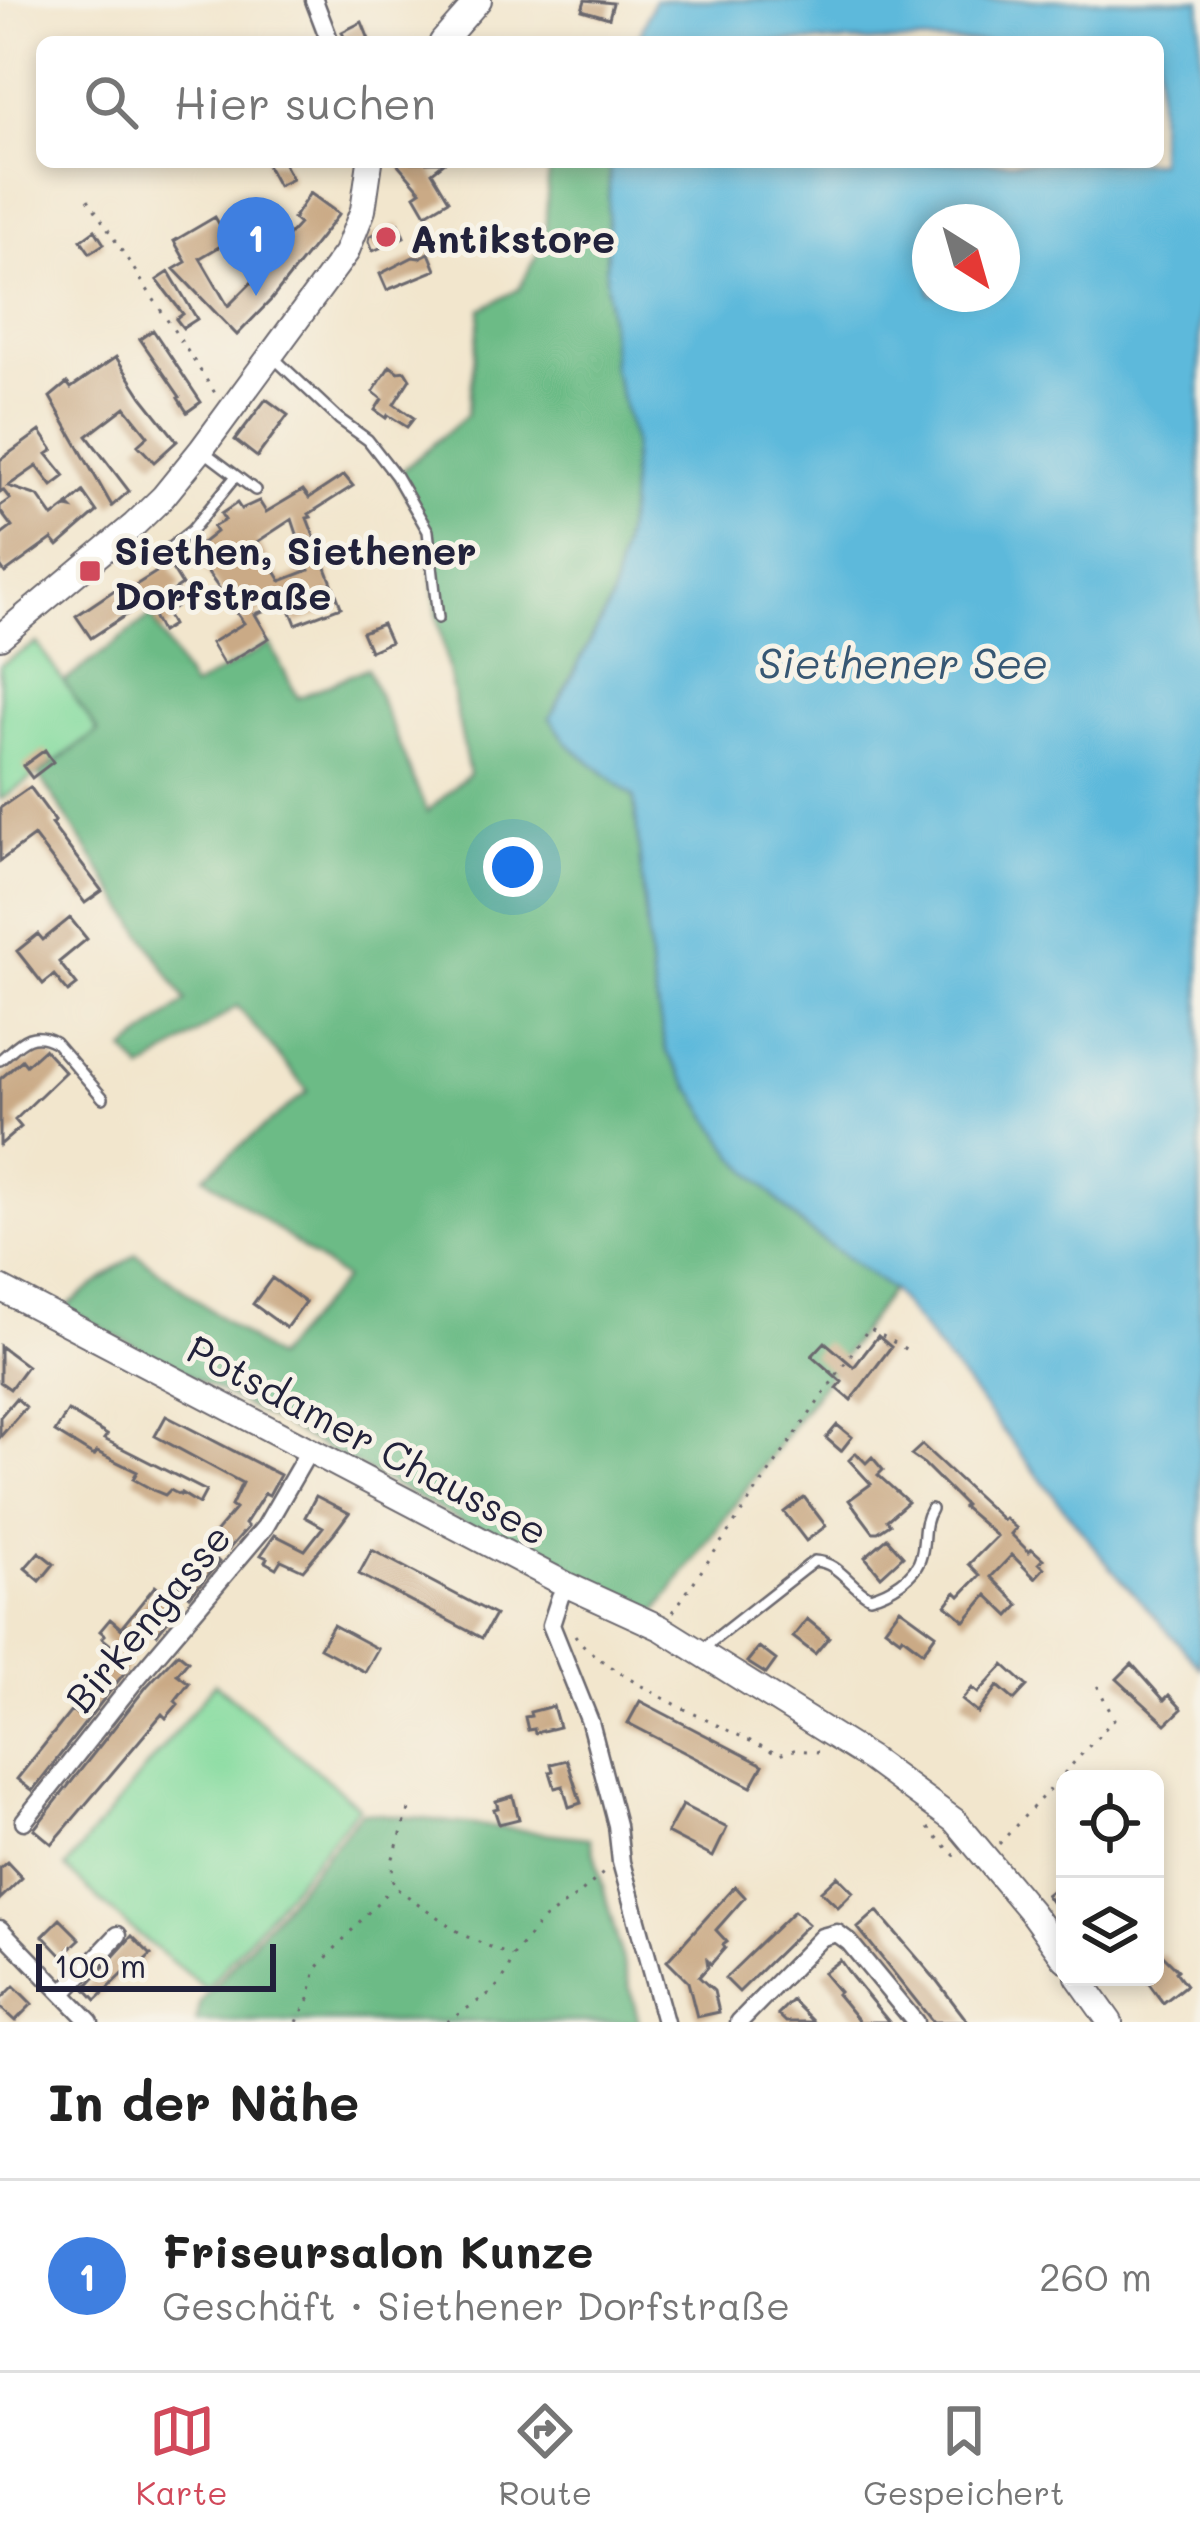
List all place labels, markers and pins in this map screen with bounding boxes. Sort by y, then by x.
pin: 1 [217,197,295,296]
place label: Antikstore [410,212,615,263]
marker: Antikstore [373,224,399,250]
place label: Siethen, Siethener Dorfstraße [114,524,476,620]
marker: Siethen, Siethener Dorfstraße [77,558,103,584]

